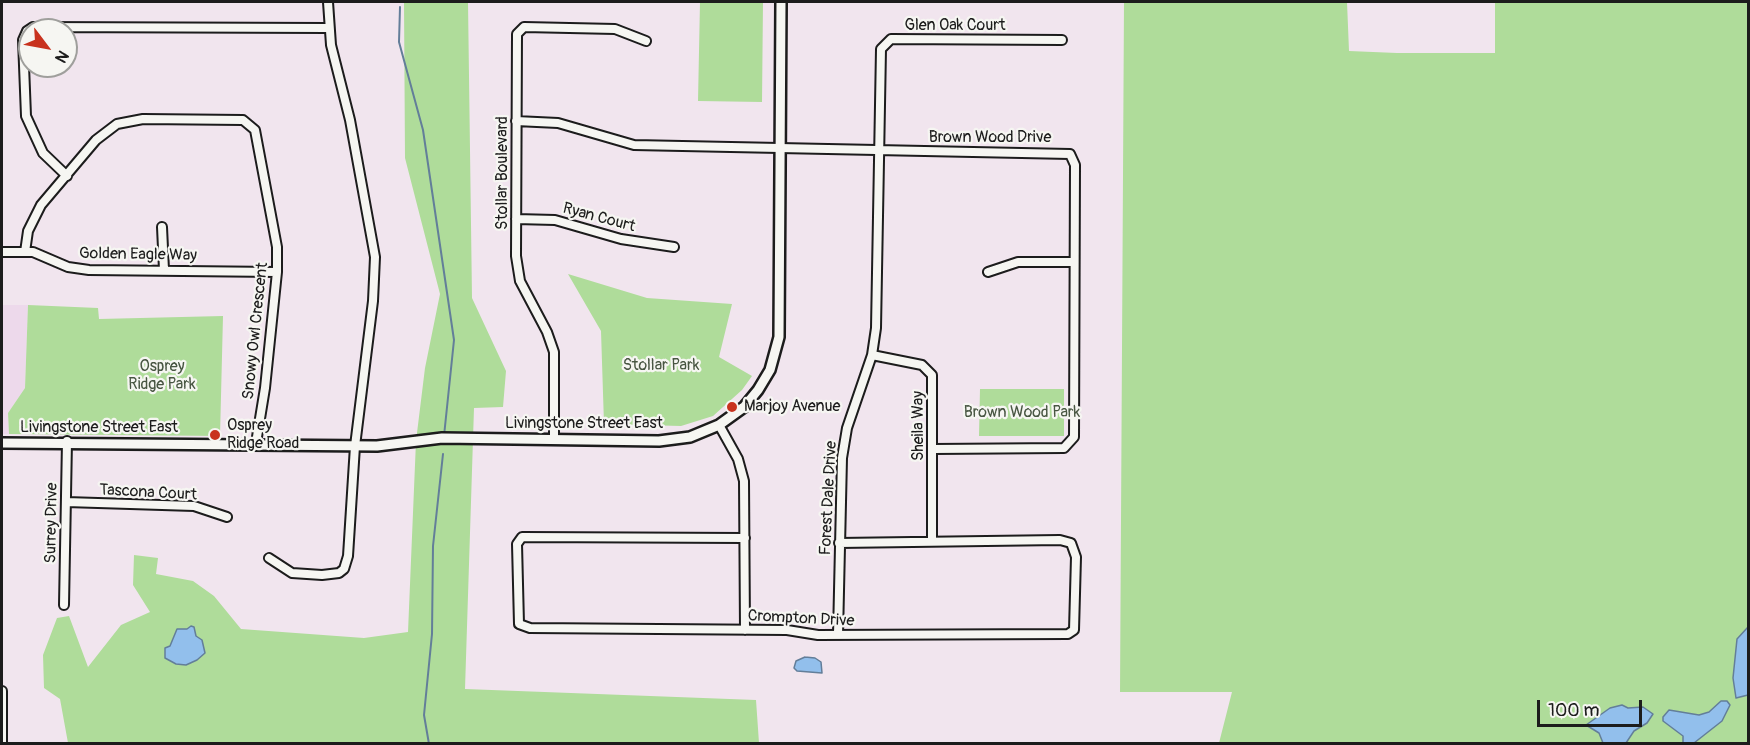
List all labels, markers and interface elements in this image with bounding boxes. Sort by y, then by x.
street label: Glen Oak Court [905,16,1005,36]
north arrow [18,18,78,78]
text: N [50,47,73,66]
street label: Stollar Boulevard [493,116,513,230]
street label: Brown Wood Drive [929,128,1051,148]
street label: Ryan Court [561,199,637,237]
street label: Golden Eagle Way [79,244,197,266]
street label: Snowy Owl Crescent [239,261,273,401]
park label: Stollar Park [623,356,699,376]
park label: Osprey Ridge Park [128,357,196,395]
street label: Sheila Way [909,391,929,461]
place label: Marjoy Avenue [744,397,840,417]
marker: Marjoy Avenue [725,400,739,414]
park label: Brown Wood Park [964,403,1080,423]
street label: Livingstone Street East [505,414,663,434]
place label: Osprey Ridge Road [227,416,299,454]
street label: Livingstone Street East [20,418,178,438]
marker: Osprey Ridge Road [208,428,222,442]
street label: Forest Dale Drive [816,440,842,556]
street label: Tascona Court [99,481,197,505]
street label: Surrey Drive [42,482,62,564]
street label: Crompton Drive [747,607,855,631]
scale bar [1540,688,1645,726]
text: 100 m [1548,699,1600,722]

